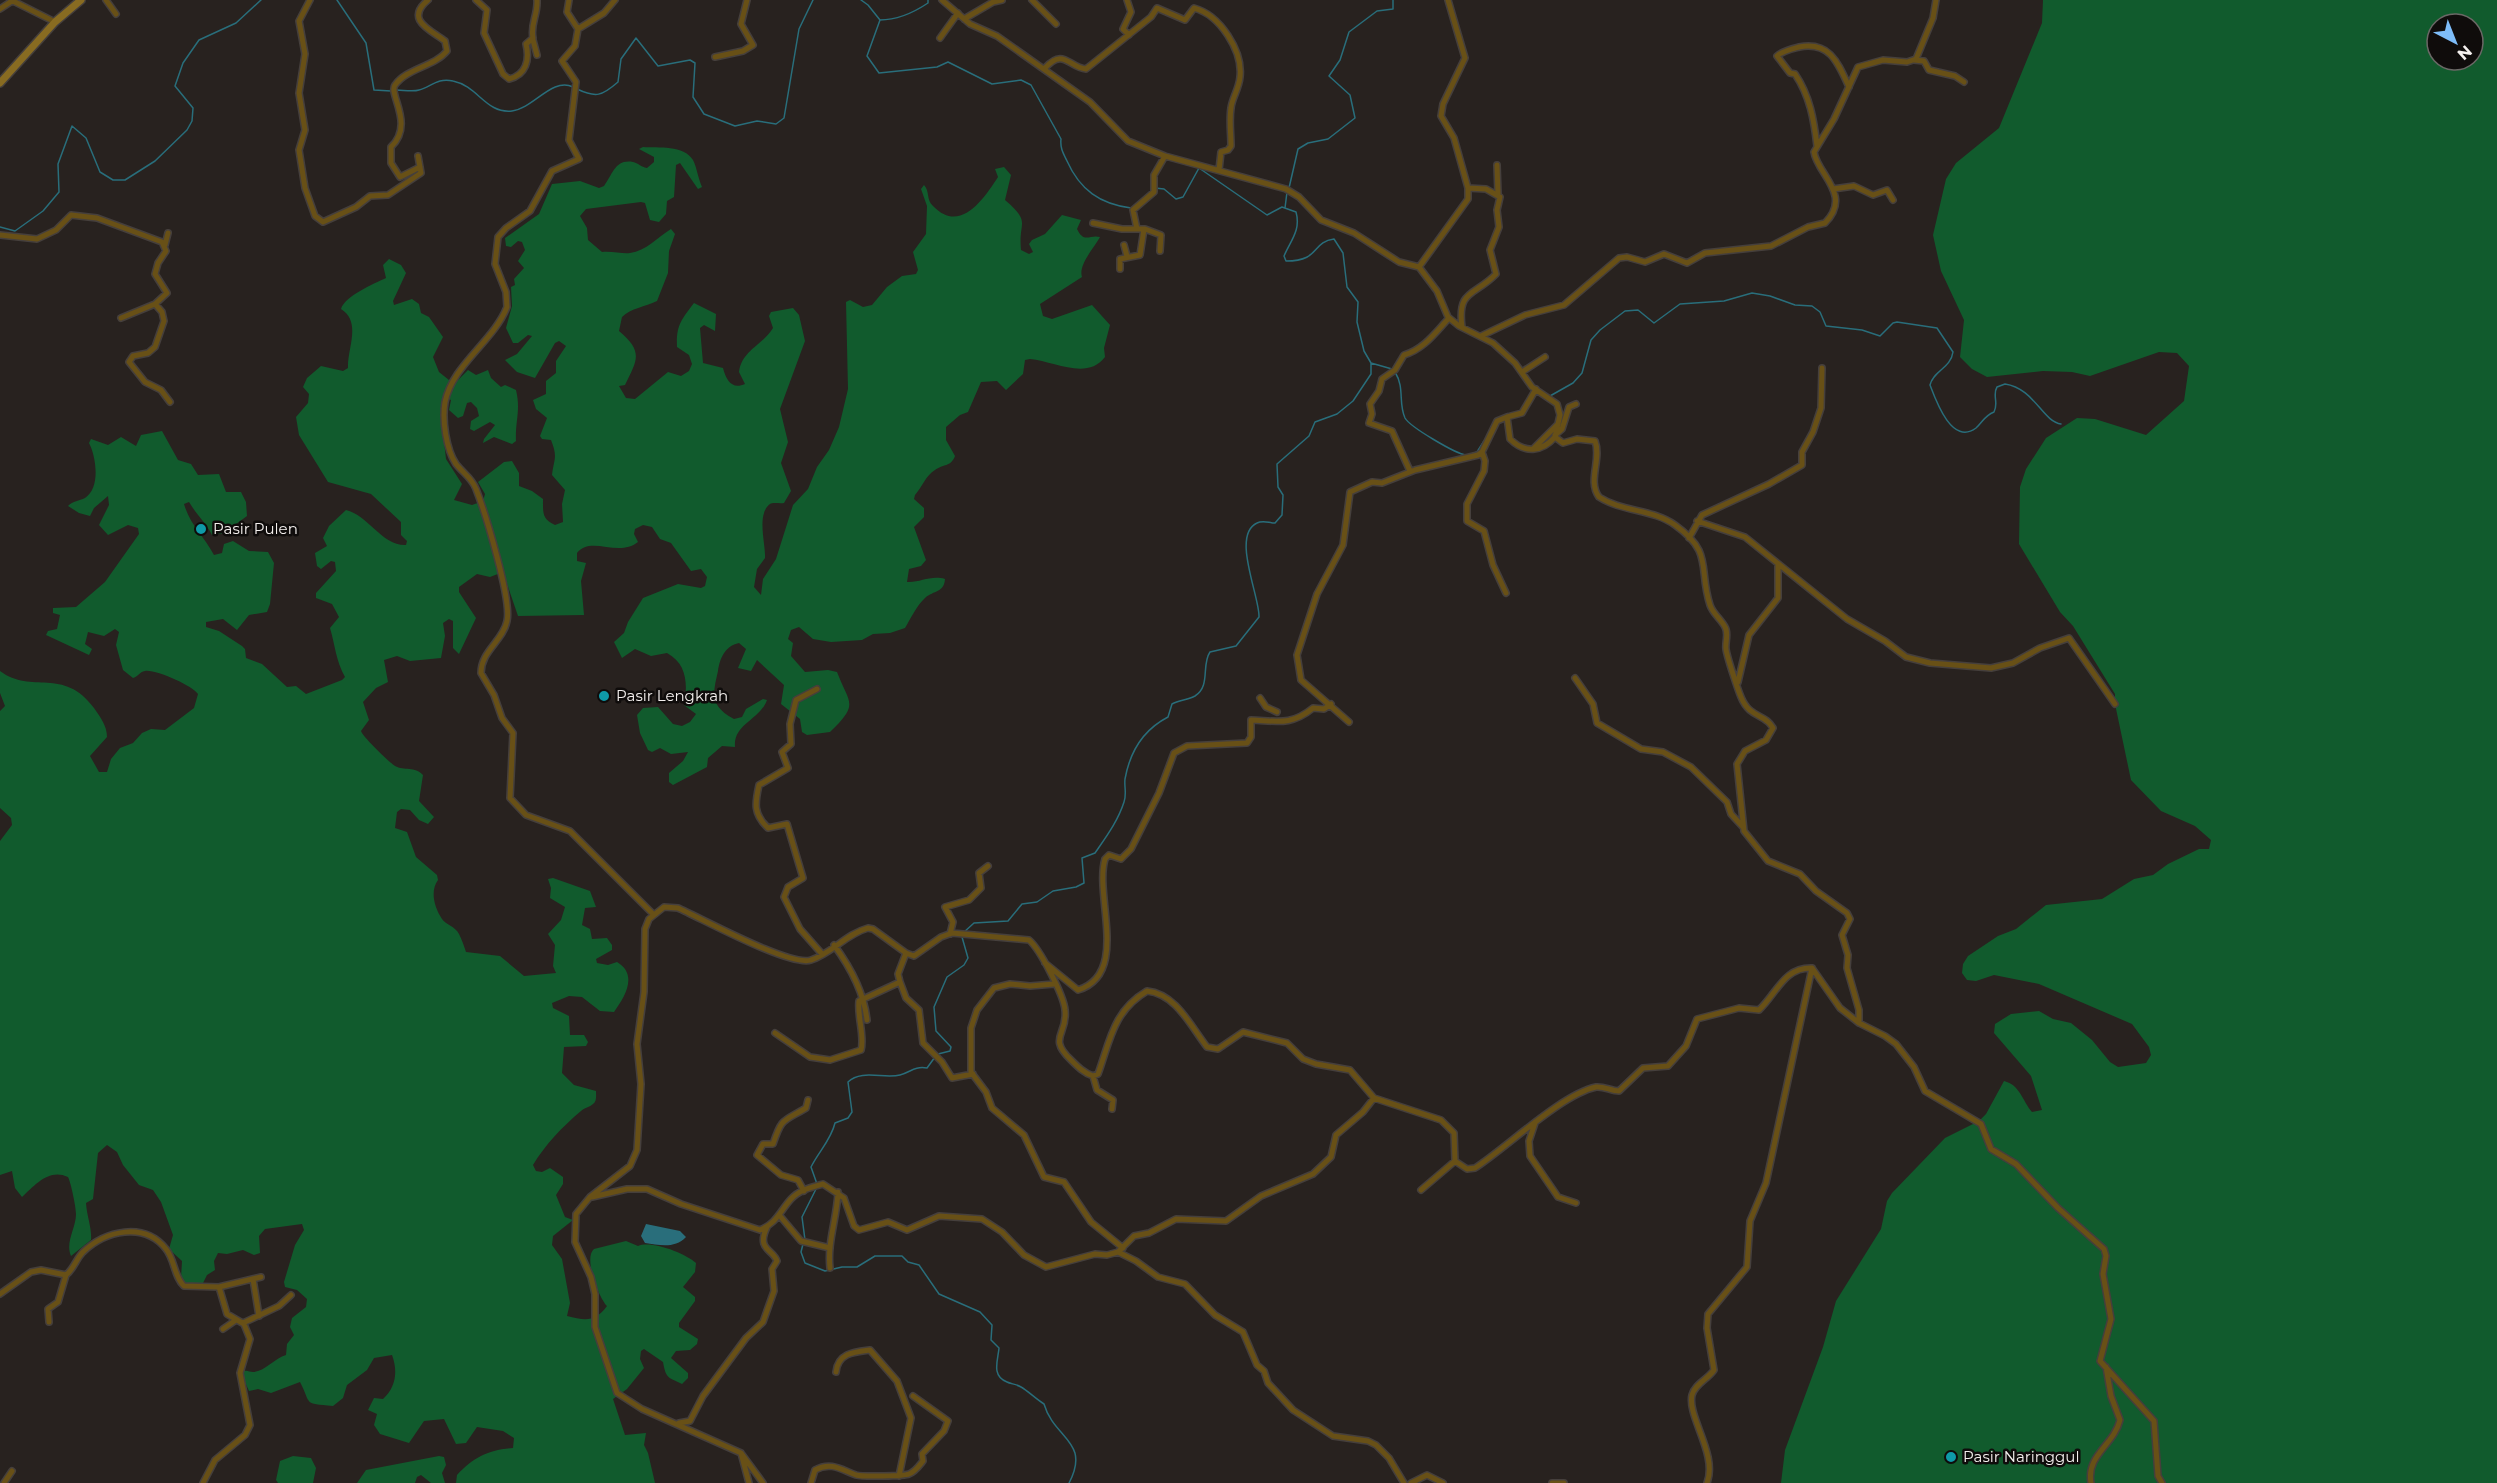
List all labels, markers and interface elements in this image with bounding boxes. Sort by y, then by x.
north arrow [2425,12,2485,72]
text: N [2454,41,2476,64]
place label: Pasir Pulen [213,519,298,538]
marker: Pasir Pulen [194,522,208,536]
place label: Pasir Lengkrah [616,686,728,705]
marker: Pasir Lengkrah [597,689,611,703]
place label: Pasir Naringgul [1963,1447,2079,1466]
marker: Pasir Naringgul [1944,1450,1958,1464]

